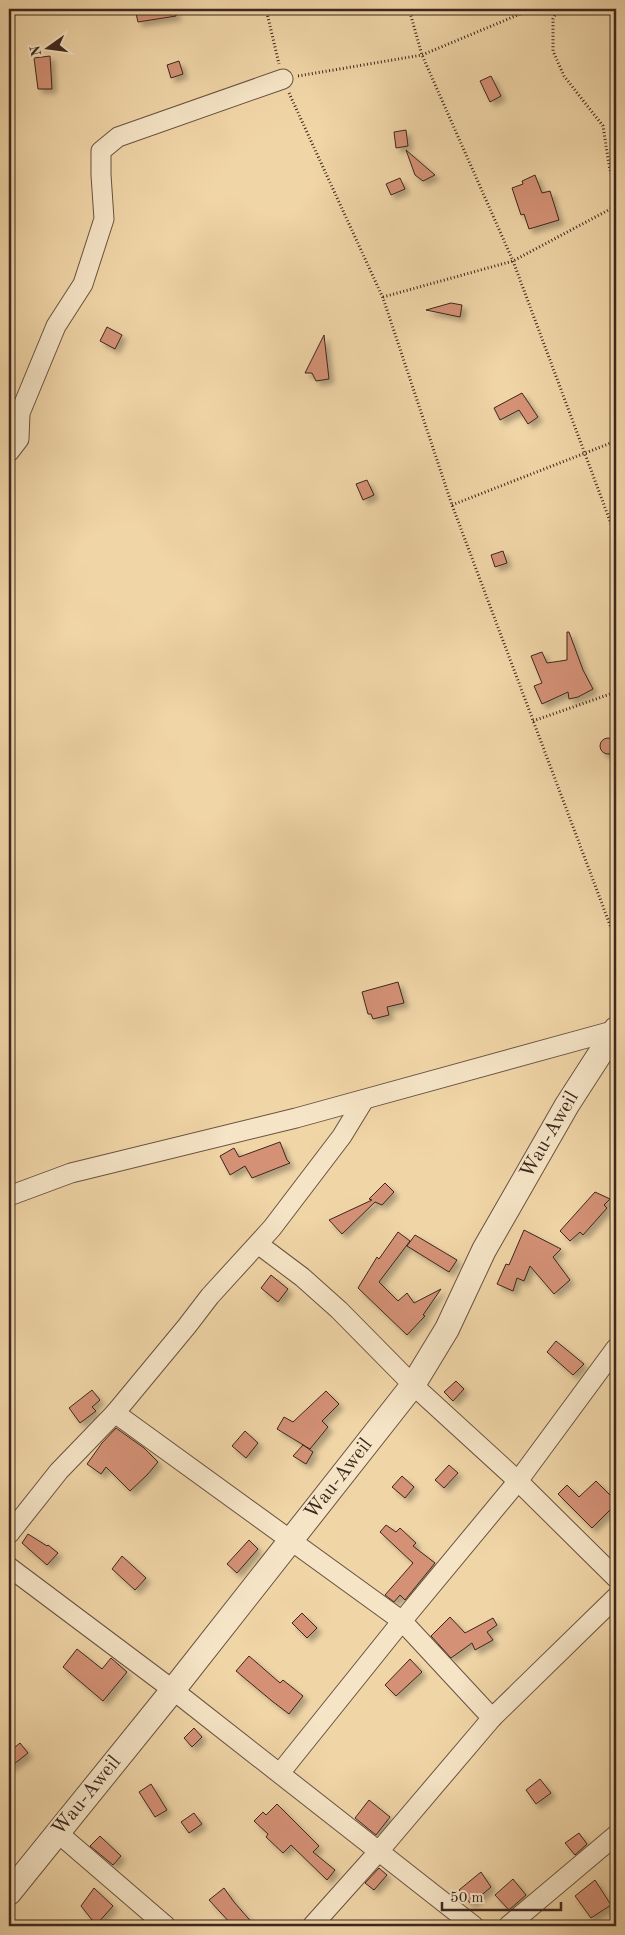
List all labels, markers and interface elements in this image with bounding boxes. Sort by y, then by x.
north arrow [22,22,72,72]
text: N [28,44,44,58]
street label: Wau-Aweil [517,1088,583,1182]
street label: Wau-Aweil [301,1435,377,1523]
street label: Wau-Aweil [49,1752,125,1840]
scale bar [442,1880,561,1912]
text: 50 m [450,1891,484,1906]

